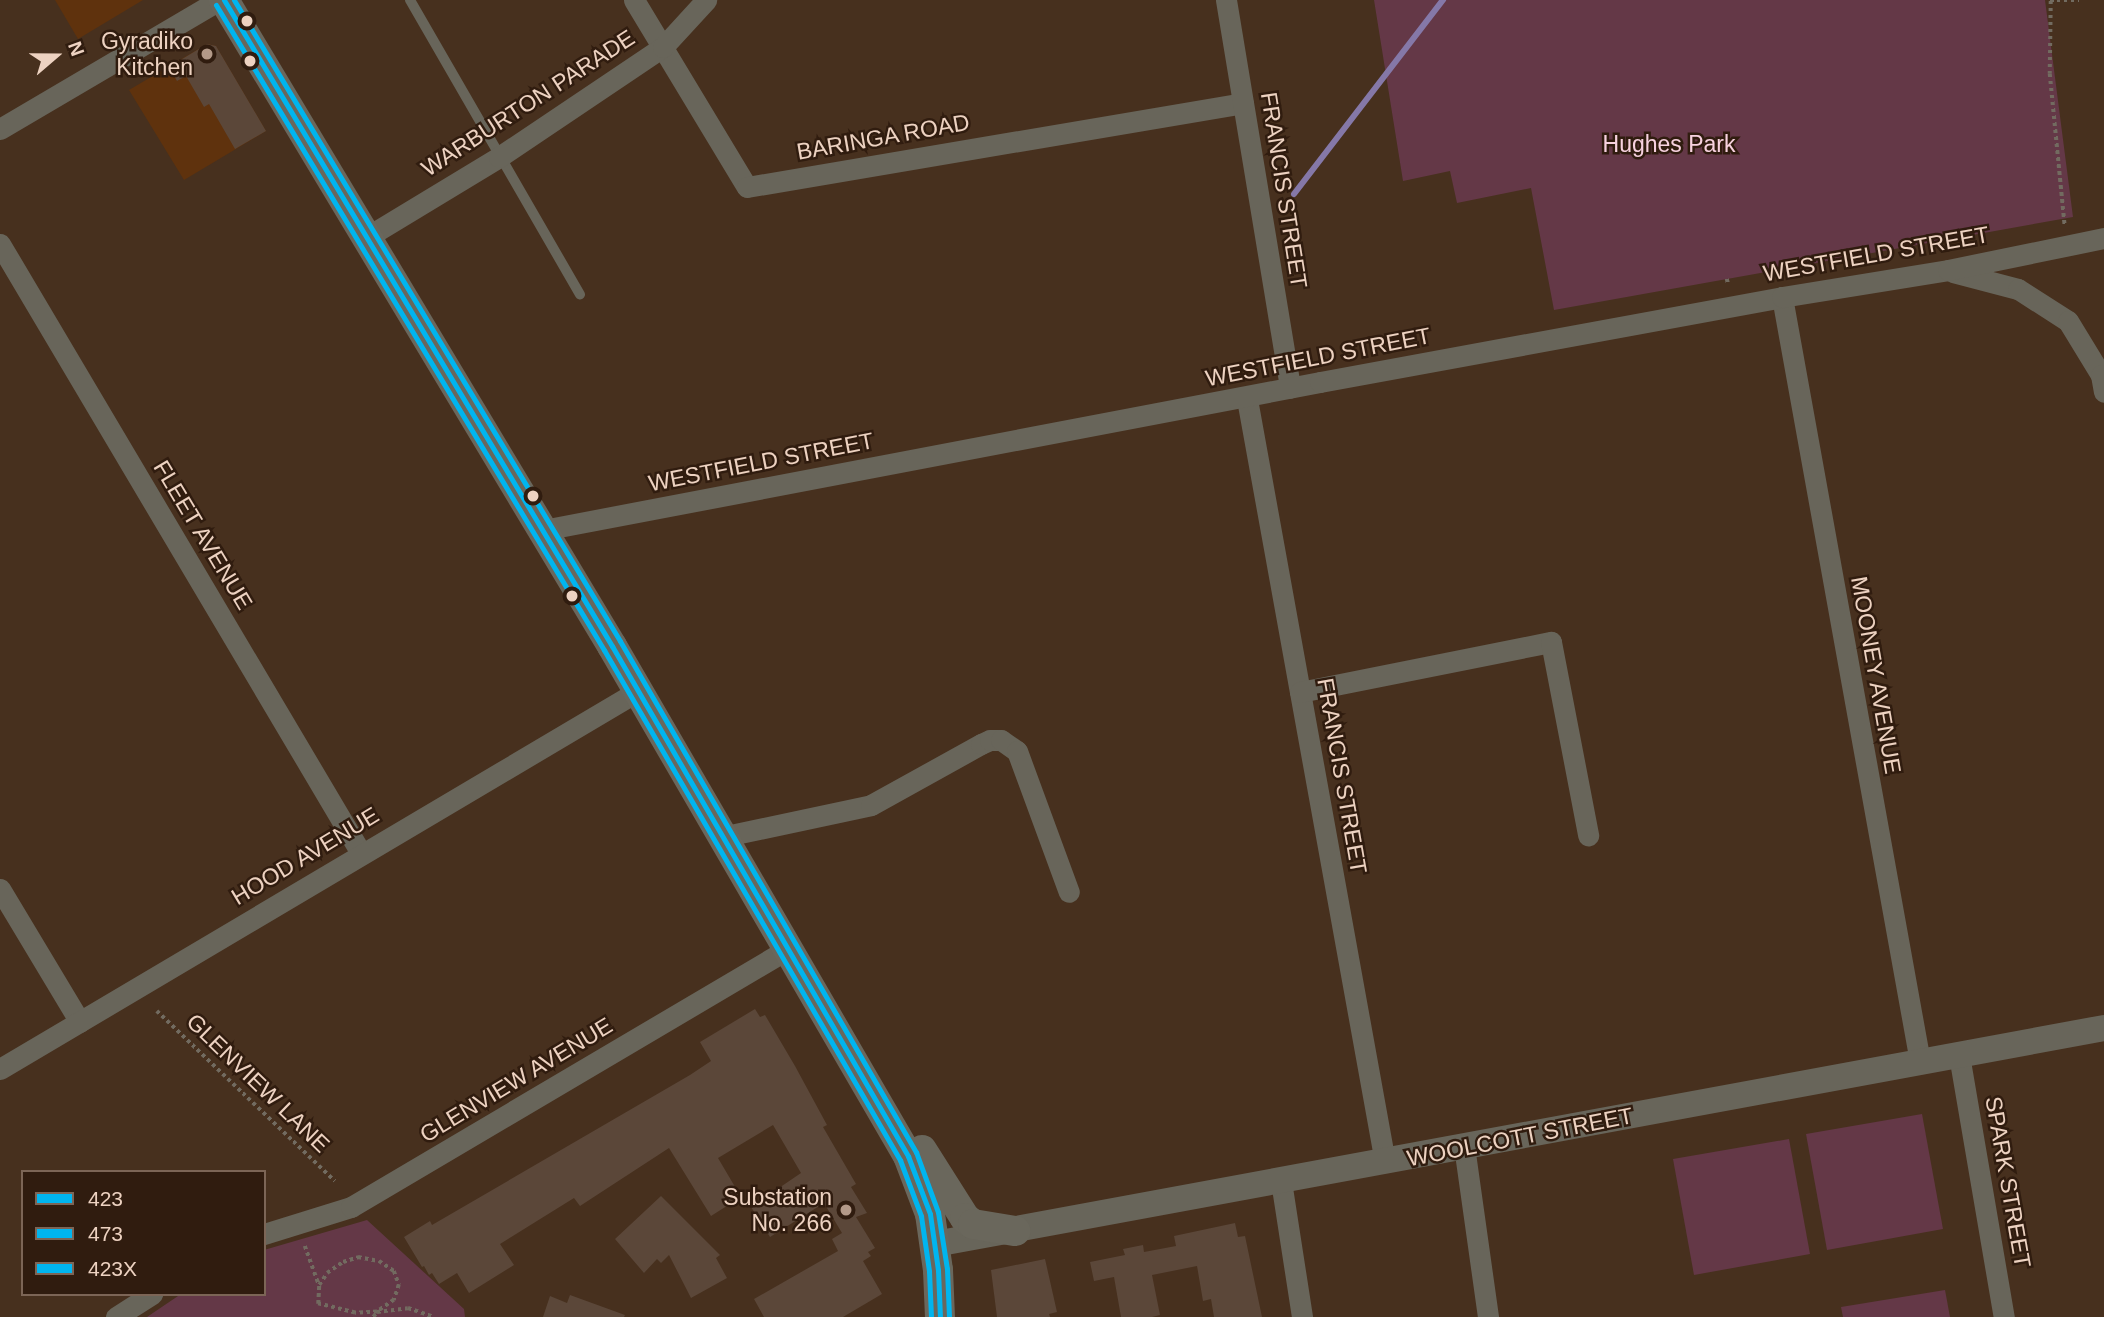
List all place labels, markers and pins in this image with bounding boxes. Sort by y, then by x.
unlabelled marker [240,14,254,28]
place label: Gyradiko Kitchen [101,27,193,81]
marker: Gyradiko Kitchen [199,46,215,62]
unlabelled marker [243,54,257,68]
unlabelled marker [526,489,540,503]
unlabelled marker [565,589,579,603]
place label: Substation No. 266 [723,1183,832,1237]
marker: Substation No. 266 [838,1202,854,1218]

